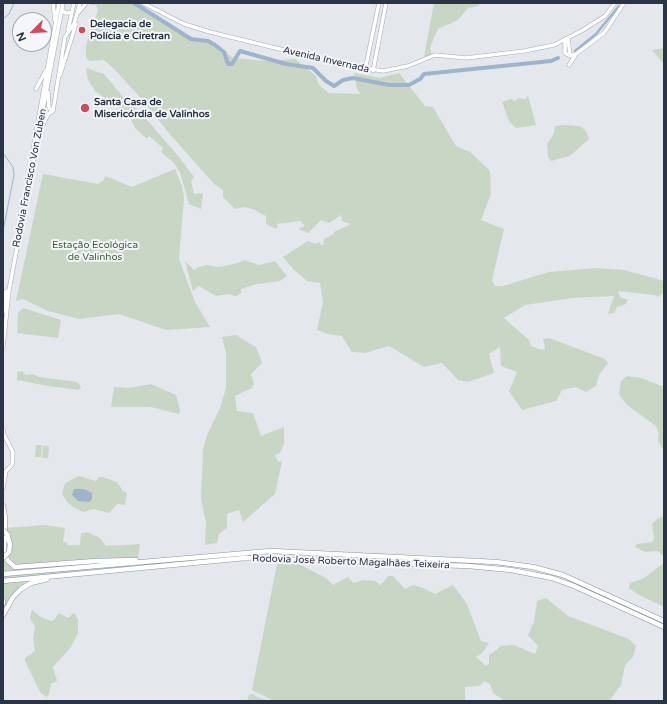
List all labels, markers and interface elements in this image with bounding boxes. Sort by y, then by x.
north arrow [12,12,52,52]
place label: Delegacia de Polícia e Ciretran [90,18,170,42]
marker: Delegacia de Polícia e Ciretran [77,25,87,35]
text: N [14,30,29,43]
street label: Avenida Invernada [282,44,370,76]
place label: Santa Casa de Misericórdia de Valinhos [94,96,210,120]
marker: Santa Casa de Misericórdia de Valinhos [79,102,91,114]
street label: Rodovia Francisco Von Zuben [11,108,49,248]
park label: Estação Ecológica de Valinhos [52,239,138,262]
street label: Rodovia José Roberto Magalhães Teixeira [252,553,450,571]

